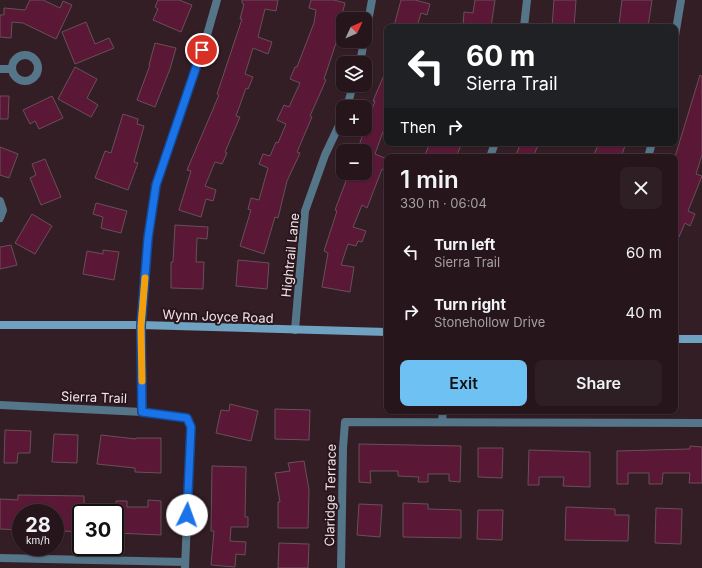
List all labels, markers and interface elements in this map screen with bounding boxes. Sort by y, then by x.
north arrow [336,12,372,48]
map controls [336,12,372,180]
pin [185,33,219,67]
icon: arrive [191,39,213,61]
text: 60 m [466,39,535,73]
icon: left [400,40,452,92]
button: layers [336,56,372,92]
text: Sierra Trail [466,73,558,94]
button: + [336,100,372,136]
icon: right [444,116,466,138]
text: Then [400,118,436,137]
button: − [336,144,372,180]
text: 1 min [400,165,459,194]
button: close [620,167,662,209]
text: 330 m · 06:04 [400,195,487,211]
street label: Hightrail Lane [278,212,302,298]
text: Turn left [434,235,495,254]
icon: left [400,241,422,263]
text: 60 m [626,243,662,262]
text: Sierra Trail [434,254,500,270]
text: Turn right [434,295,506,314]
icon: right [400,301,422,323]
text: 40 m [625,303,662,322]
street label: Wynn Joyce Road [162,306,274,326]
text: Stonehollow Drive [434,314,545,330]
button: Exit [400,360,527,406]
button: Share [535,360,662,406]
street label: Sierra Trail [61,388,127,406]
street label: Claridge Terrace [321,444,339,546]
position arrow [166,494,208,536]
speed limit sign: 30 [72,504,124,556]
text: 28 [25,513,51,537]
text: km/h [26,534,50,546]

